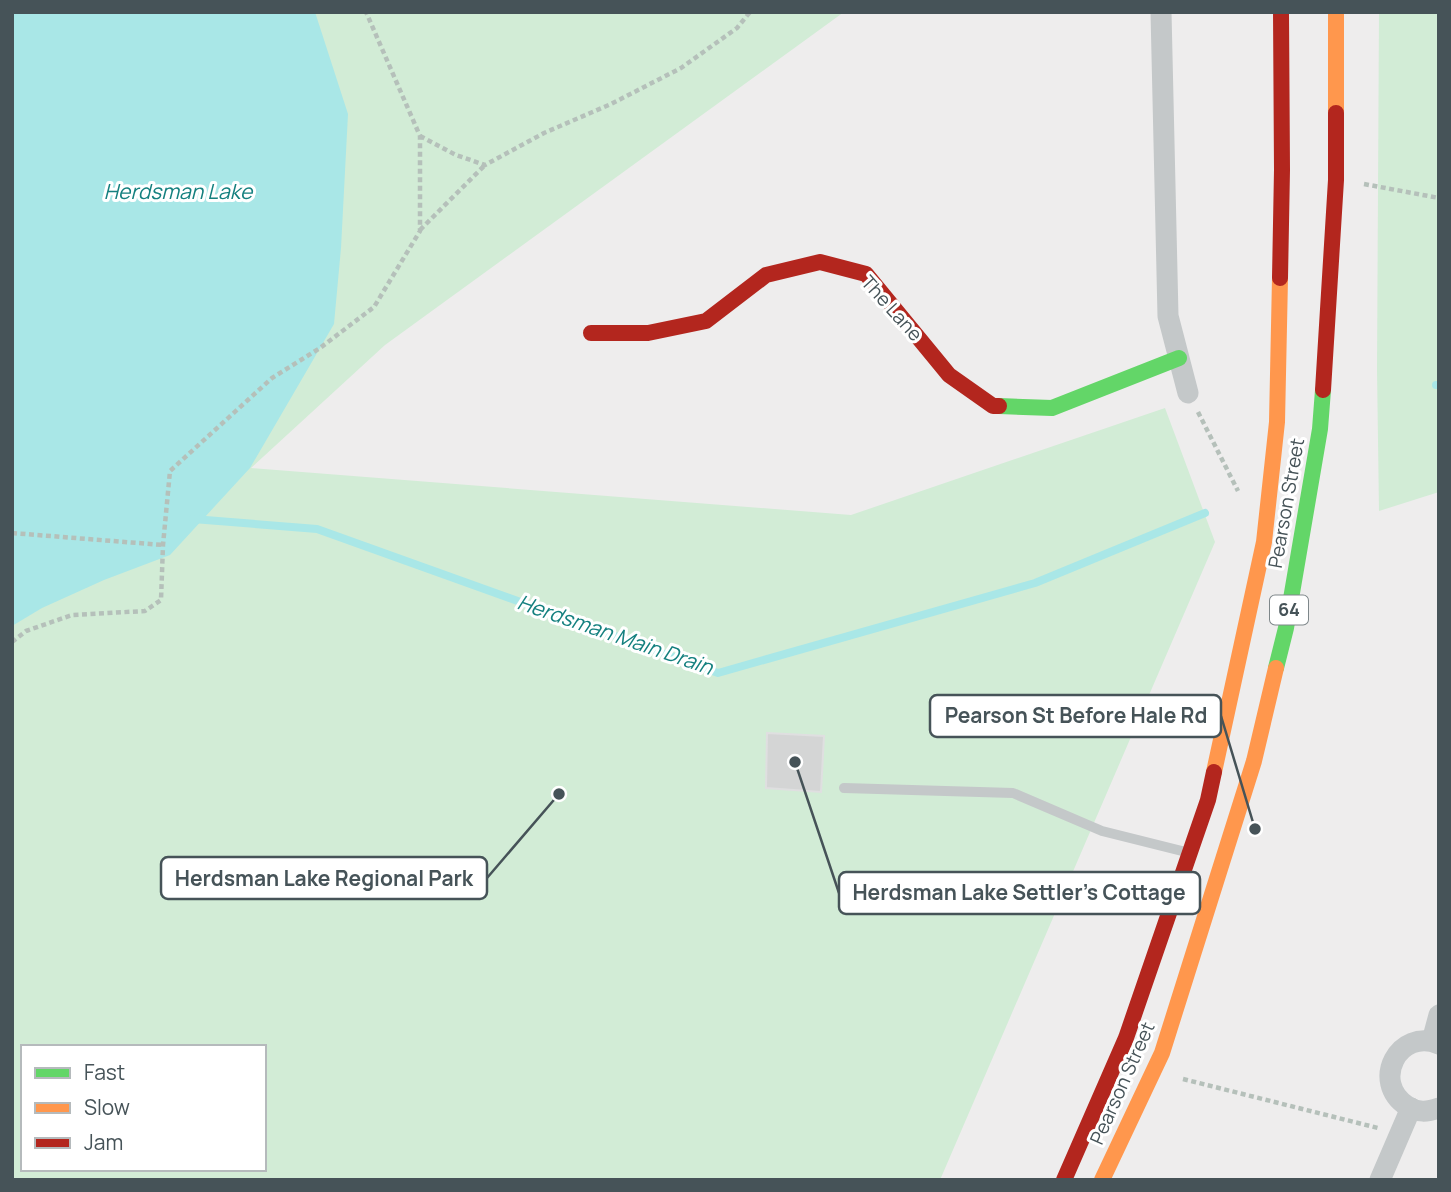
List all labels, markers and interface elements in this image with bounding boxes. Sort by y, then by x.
water label: Herdsman Lake [104,177,254,205]
street label: The Lane [856,270,928,346]
street label: Pearson Street [1262,436,1310,570]
water label: Herdsman Main Drain [514,587,718,681]
road number: 64 [1270,596,1308,624]
callout: Pearson St Before Hale Rd [930,695,1221,737]
text: Pearson St Before Hale Rd [945,701,1207,729]
callout: Herdsman Lake Regional Park [161,857,487,899]
text: Herdsman Lake Regional Park [175,864,474,892]
callout: Herdsman Lake Settler’s Cottage [839,872,1200,914]
text: Herdsman Lake Settler’s Cottage [852,878,1186,906]
street label: Pearson Street [1083,1018,1161,1148]
legend [21,1045,266,1171]
text: Fast [84,1058,125,1086]
text: Slow [84,1093,130,1121]
text: Jam [84,1128,123,1156]

